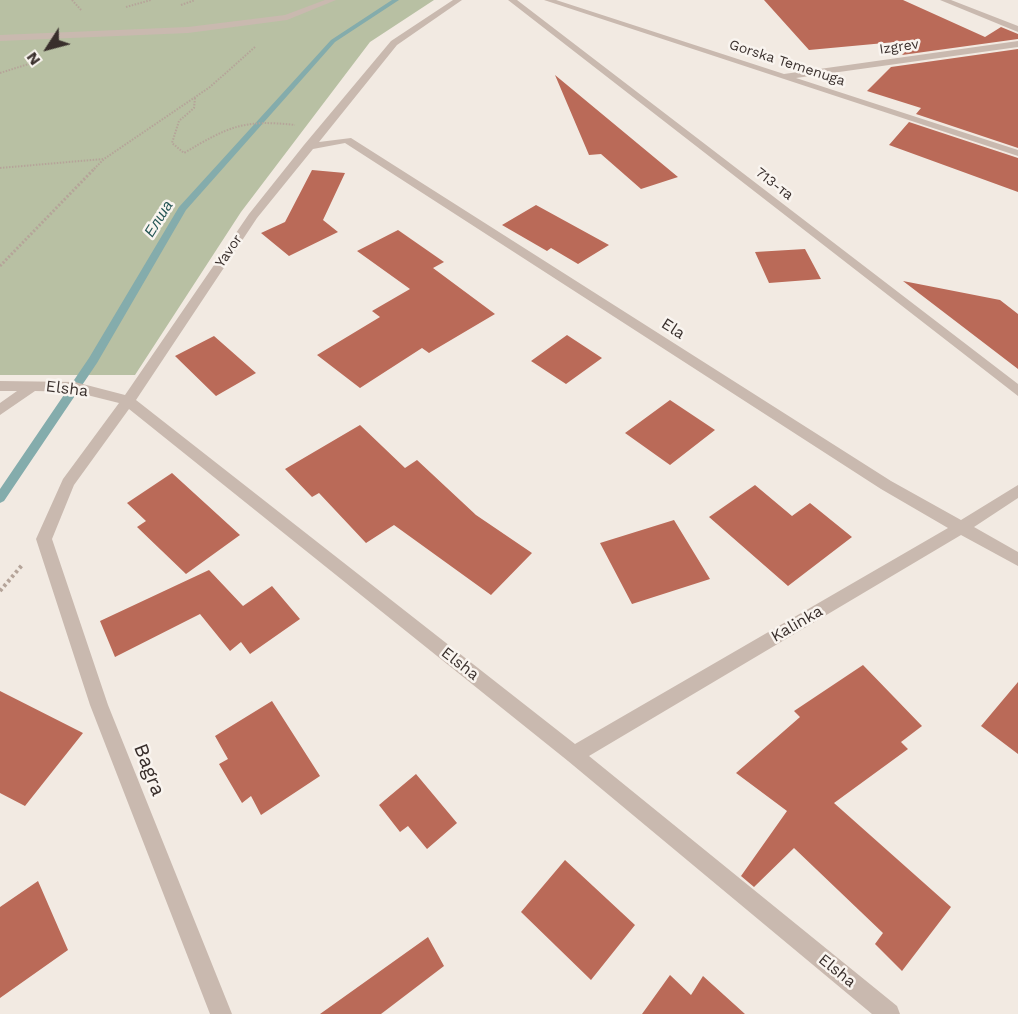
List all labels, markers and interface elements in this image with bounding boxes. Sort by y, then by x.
north arrow [18,18,78,78]
street label: Gorska Temenuga [727,36,847,90]
street label: Izgrev [878,36,920,58]
text: N [22,48,44,69]
street label: 713-та [752,164,796,204]
water label: Елша [141,198,177,240]
street label: Yavor [212,231,246,271]
street label: Ela [658,314,688,344]
street label: Elsha [45,377,89,401]
street label: Kalinka [768,602,826,646]
street label: Elsha [437,643,483,685]
street label: Bagra [128,740,170,800]
street label: Elsha [814,950,860,992]

